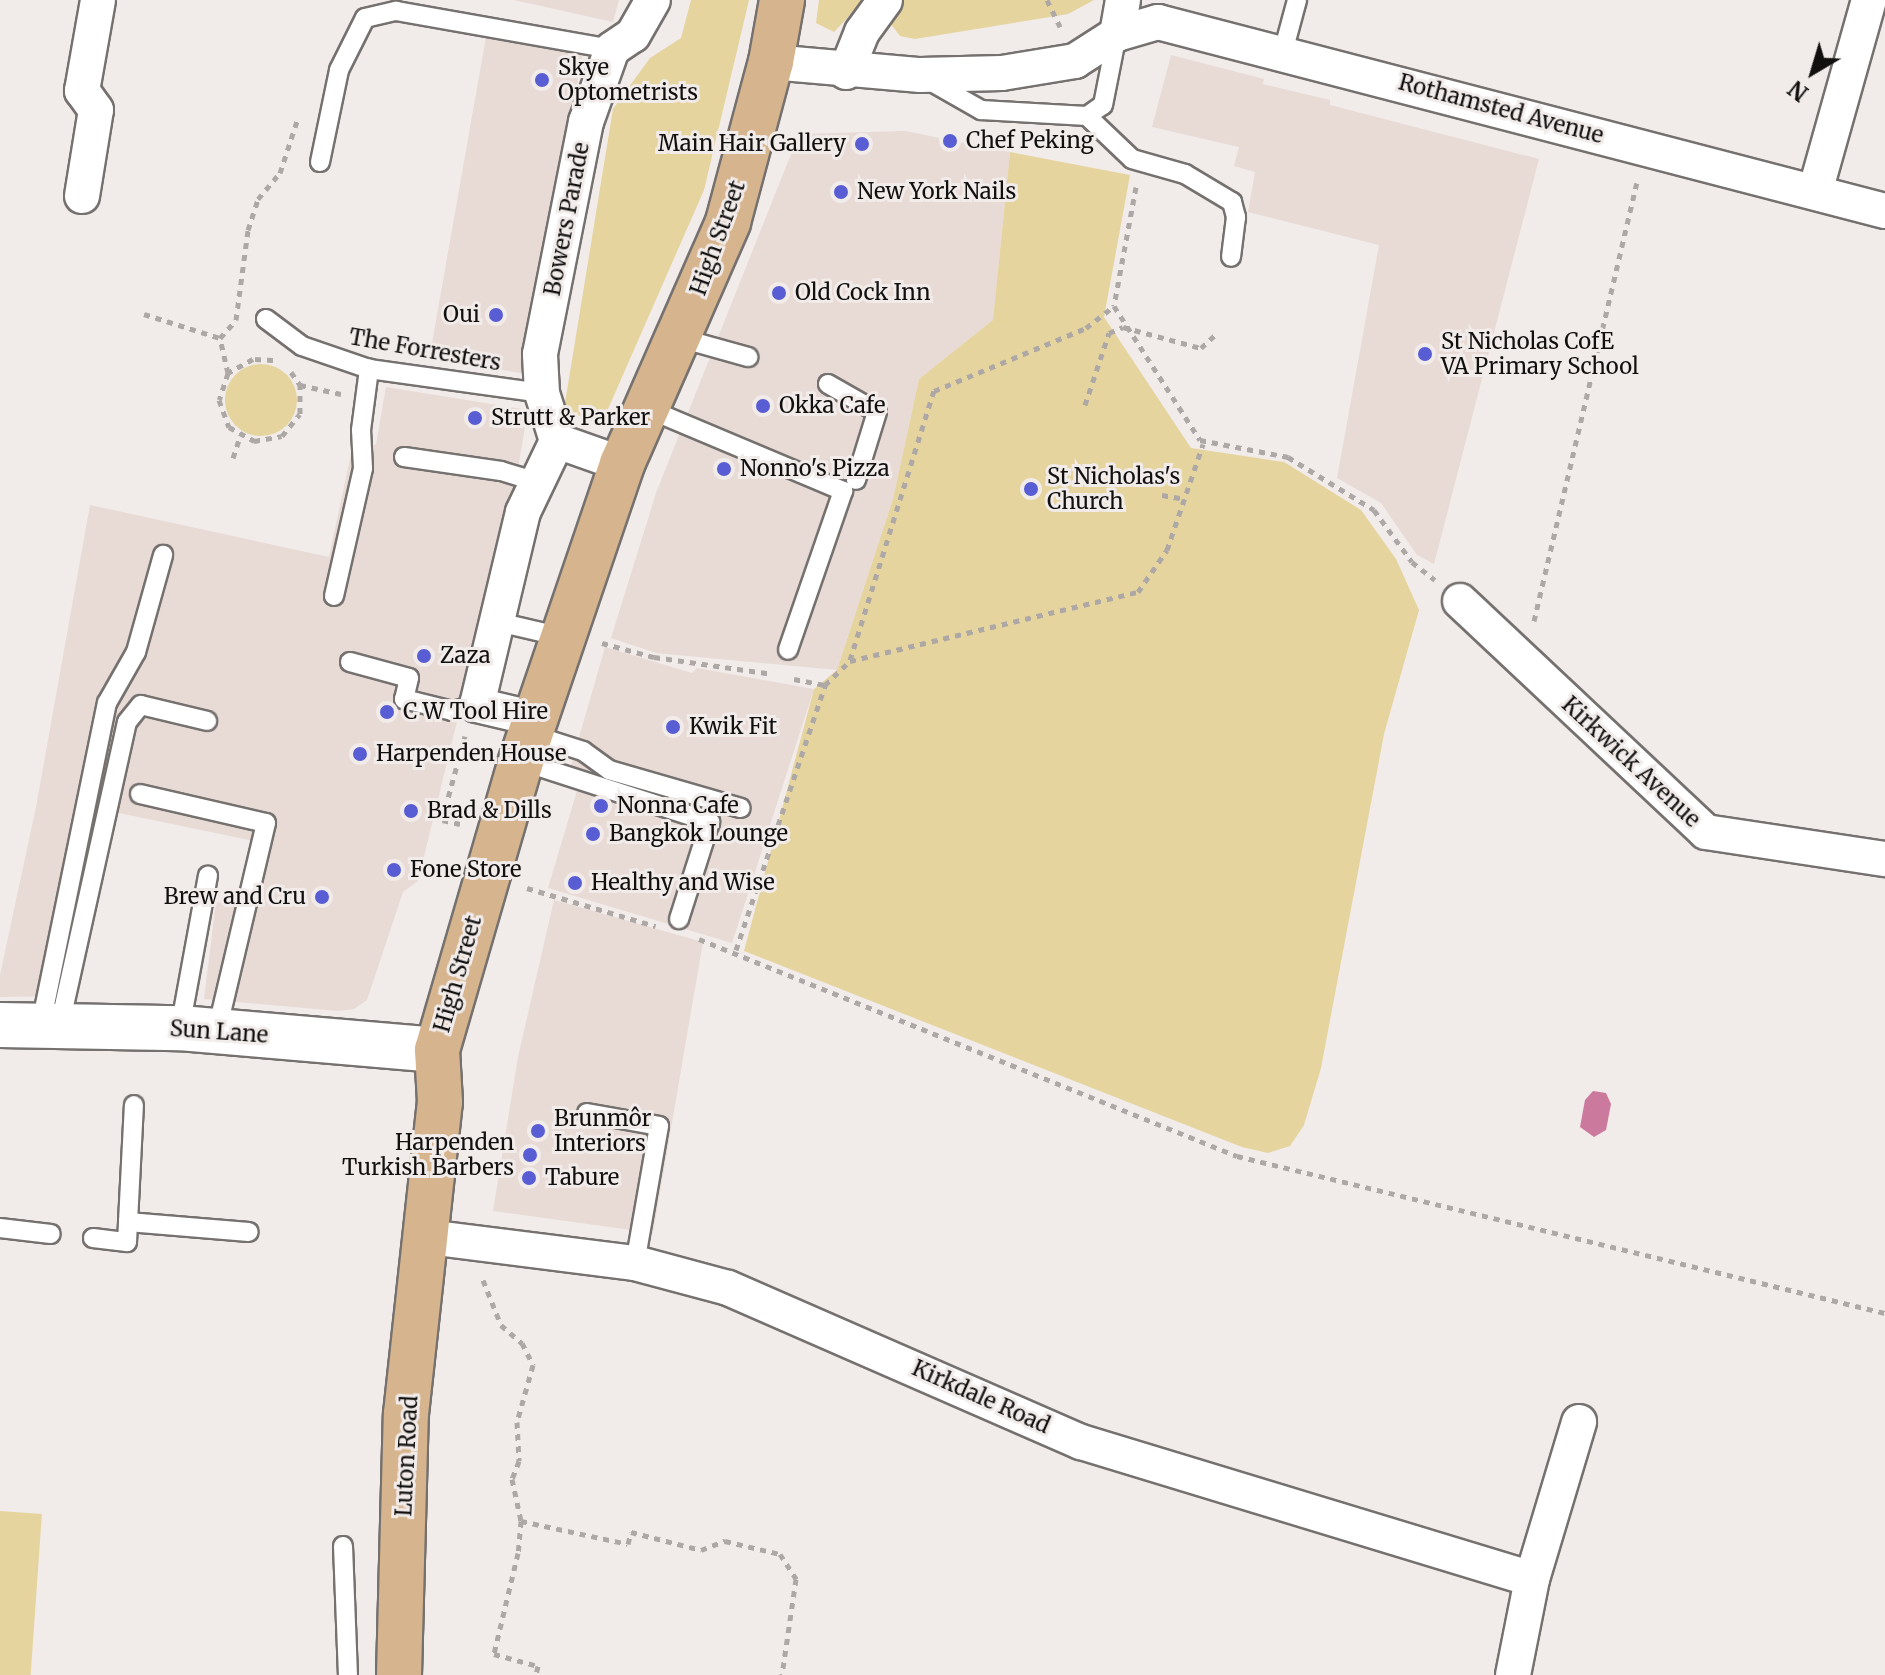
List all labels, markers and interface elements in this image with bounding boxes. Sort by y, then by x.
north arrow [1773,32,1853,112]
place label: Skye Optometrists [558,54,698,106]
street label: Rothamsted Avenue [1396,69,1606,149]
marker: Skye Optometrists [533,71,551,89]
text: N [1783,75,1814,107]
place label: Chef Peking [966,128,1094,154]
place label: Main Hair Gallery [658,131,846,157]
marker: Chef Peking [941,132,959,150]
marker: Main Hair Gallery [853,135,871,153]
street label: Bowers Parade [539,140,595,298]
street label: High Street [685,177,751,299]
place label: New York Nails [857,179,1016,205]
marker: New York Nails [832,183,850,201]
place label: Old Cock Inn [795,280,930,306]
marker: Old Cock Inn [770,284,788,302]
place label: Oui [443,302,480,328]
marker: Oui [487,306,505,324]
street label: The Forresters [347,324,503,376]
place label: St Nicholas CofE VA Primary School [1441,328,1639,380]
marker: St Nicholas CofE VA Primary School [1416,345,1434,363]
place label: Okka Cafe [779,393,885,419]
marker: Okka Cafe [754,397,772,415]
place label: Strutt & Parker [491,405,650,431]
marker: Strutt & Parker [466,409,484,427]
place label: Nonno's Pizza [740,456,890,482]
marker: Nonno's Pizza [715,460,733,478]
place label: St Nicholas's Church [1047,463,1180,514]
marker: St Nicholas's Church [1022,480,1040,498]
place label: Zaza [440,643,491,669]
marker: Zaza [415,647,433,665]
street label: Kirkwick Avenue [1556,691,1706,833]
place label: C W Tool Hire [403,699,548,725]
marker: C W Tool Hire [378,703,396,721]
place label: Kwik Fit [689,714,777,740]
marker: Kwik Fit [664,718,682,736]
place label: Harpenden House [376,741,566,767]
marker: Harpenden House [351,745,369,763]
place label: Nonna Cafe [617,793,739,819]
marker: Nonna Cafe [592,797,610,815]
place label: Brad & Dills [427,798,552,824]
marker: Brad & Dills [402,802,420,820]
place label: Bangkok Lounge [609,821,788,847]
marker: Bangkok Lounge [584,825,602,843]
place label: Fone Store [410,857,521,883]
marker: Fone Store [385,861,403,879]
place label: Healthy and Wise [591,870,775,896]
marker: Healthy and Wise [566,874,584,892]
place label: Brew and Cru [164,884,306,910]
marker: Brew and Cru [313,888,331,906]
street label: High Street [429,913,487,1035]
street label: Sun Lane [169,1015,269,1049]
place label: Brunmôr Interiors [554,1105,651,1156]
marker: Brunmôr Interiors [529,1122,547,1140]
place label: Harpenden Turkish Barbers [342,1129,514,1180]
marker: Harpenden Turkish Barbers [521,1146,539,1164]
place label: Tabure [545,1165,619,1191]
marker: Tabure [520,1169,538,1187]
street label: Kirkdale Road [908,1355,1054,1439]
street label: Luton Road [391,1395,423,1517]

